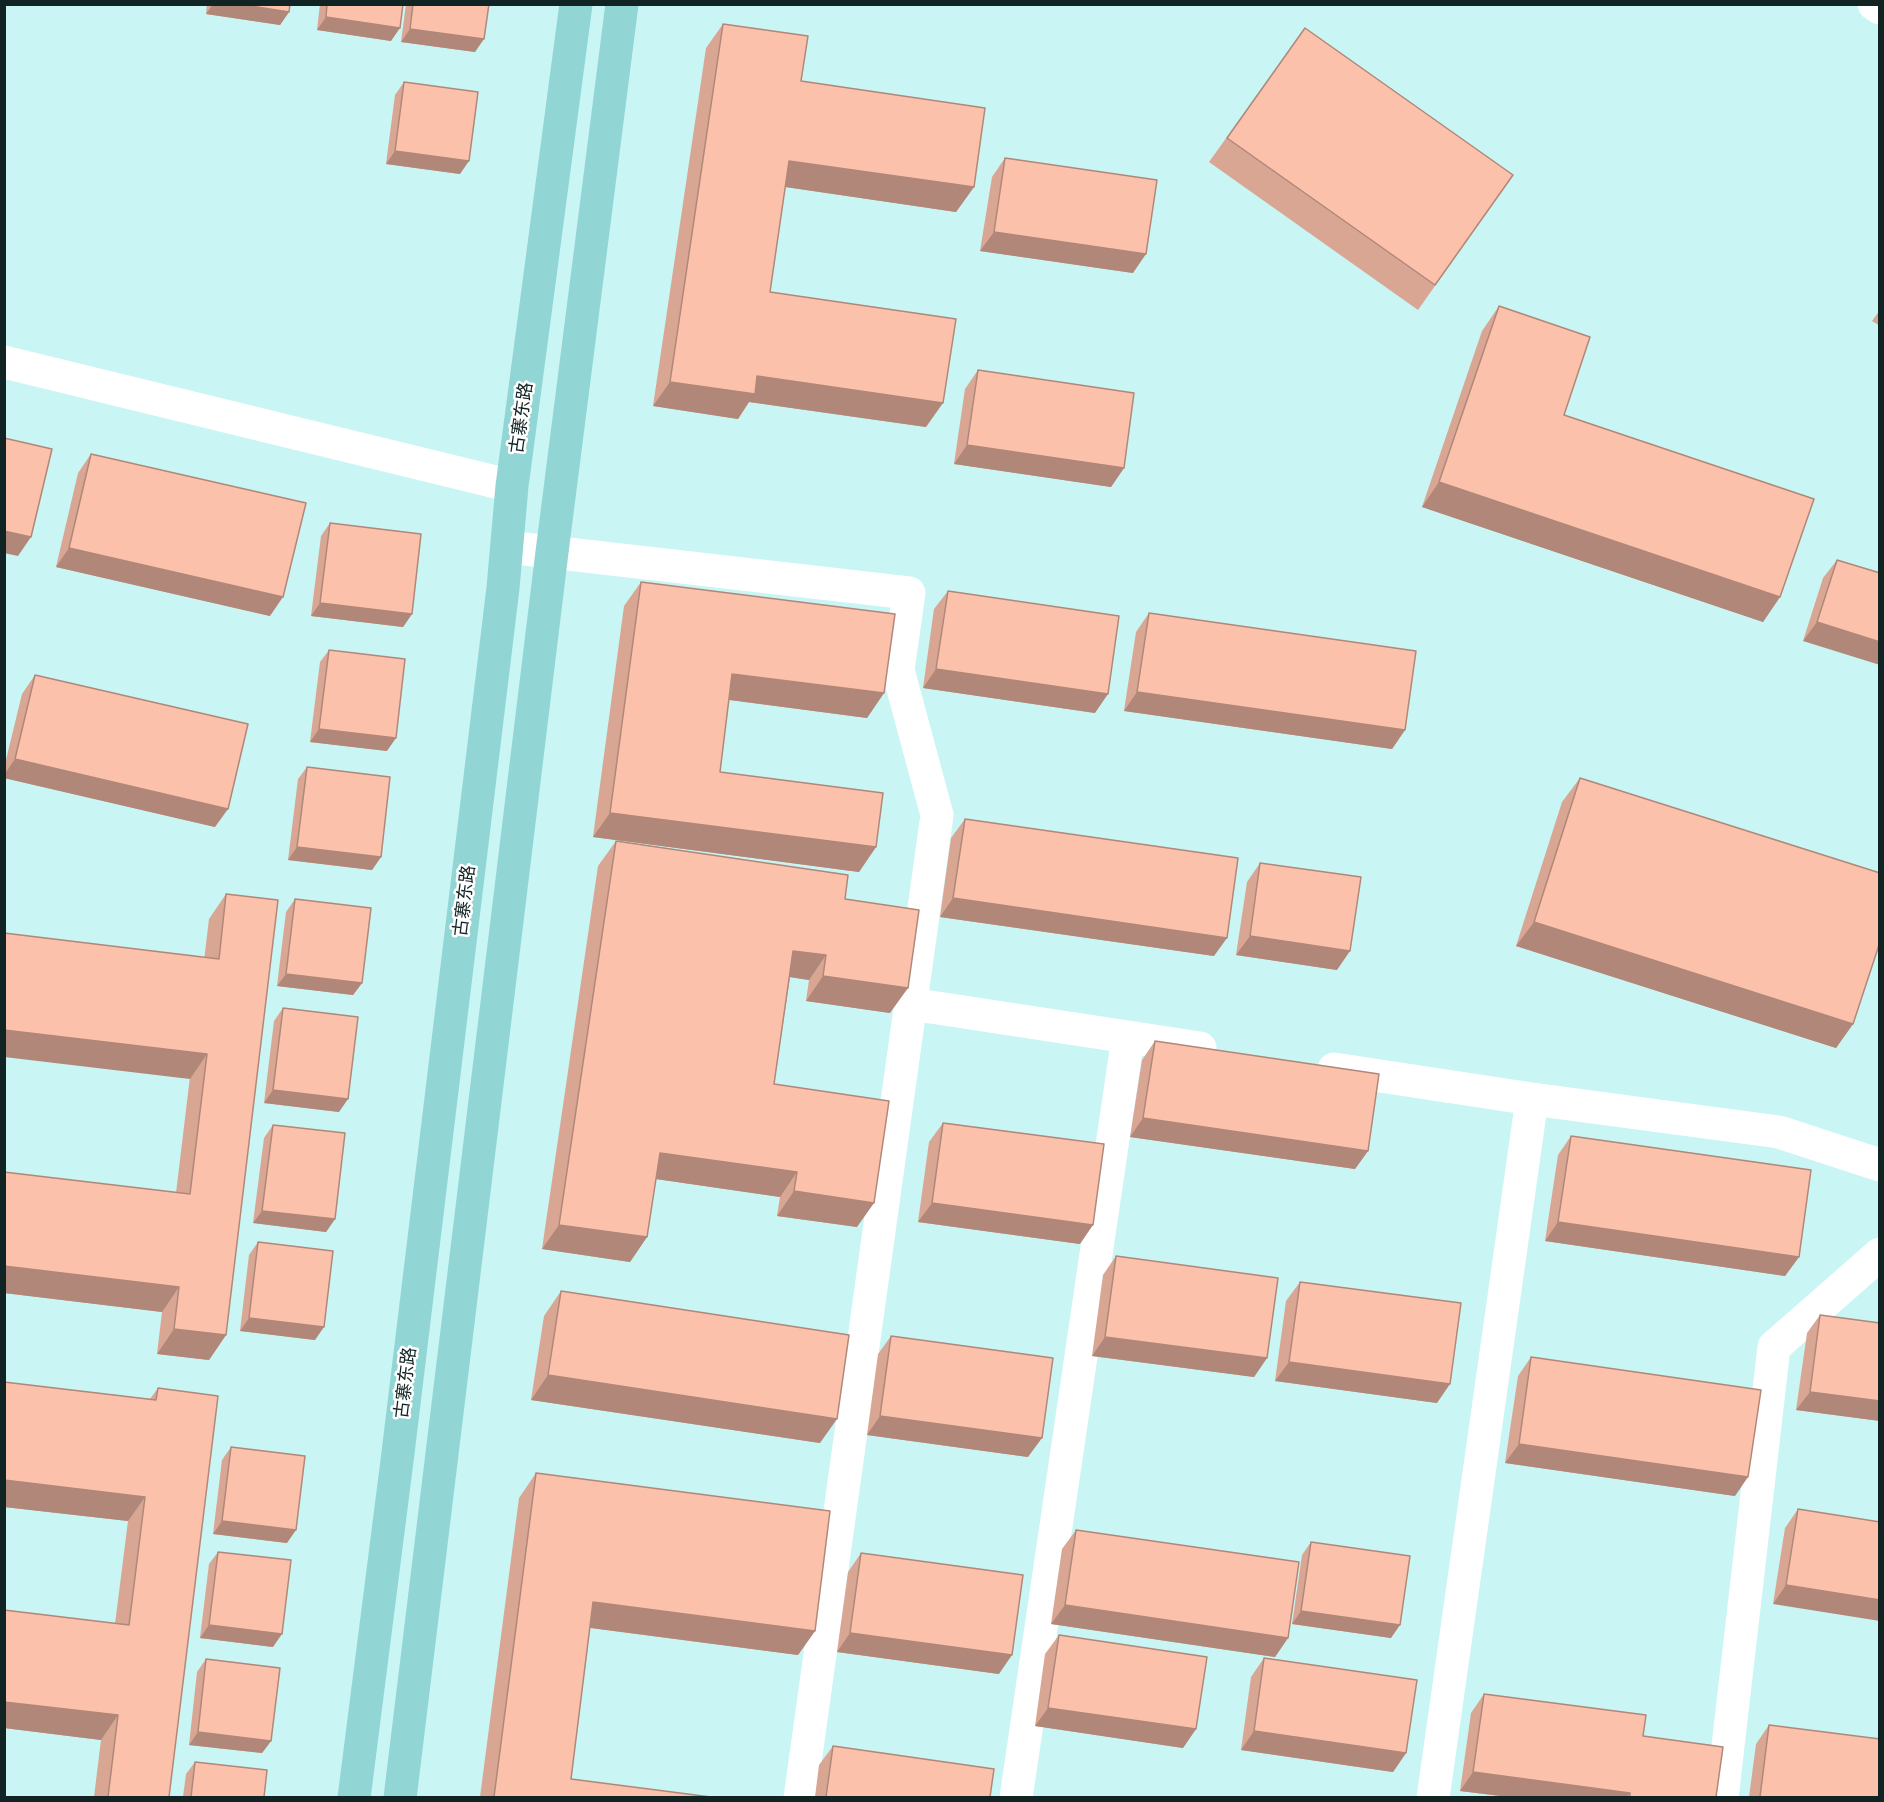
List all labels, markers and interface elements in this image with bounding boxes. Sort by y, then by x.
street label: 古寨东路 [506,381,538,455]
street label: 古寨东路 [450,864,480,938]
street label: 古寨东路 [391,1346,421,1420]

